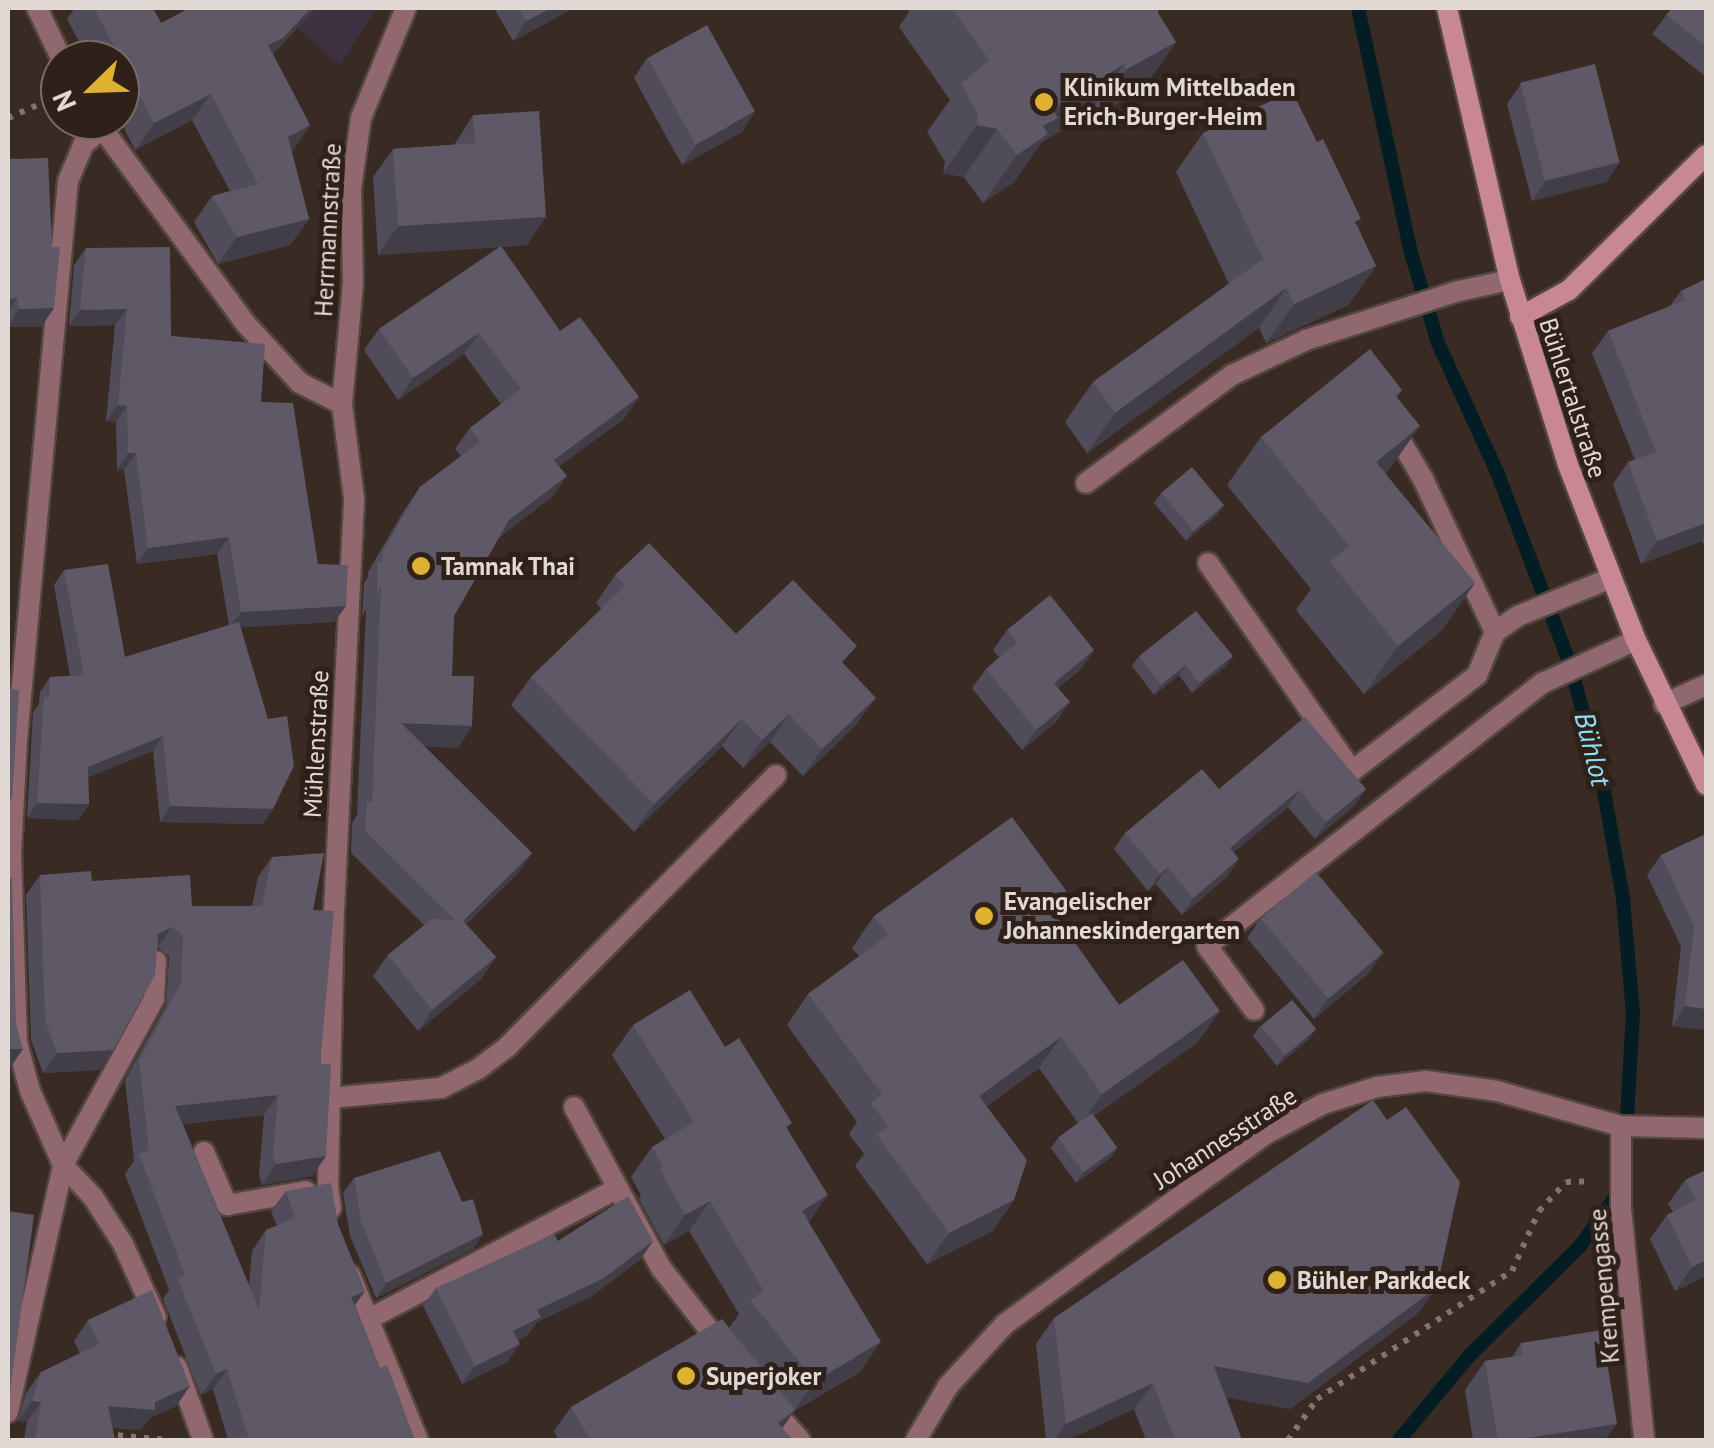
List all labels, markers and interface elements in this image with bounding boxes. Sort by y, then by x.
north arrow [40,40,140,140]
place label: Klinikum Mittelbaden Erich-Burger-Heim [1064,73,1296,132]
text: N [43,85,84,117]
marker: Klinikum Mittelbaden Erich-Burger-Heim [1033,91,1055,113]
street label: Herrmannstraße [308,142,348,318]
street label: Bühlertalstraße [1533,314,1613,482]
place label: Tamnak Thai [441,551,577,581]
marker: Tamnak Thai [410,555,432,577]
street label: Mühlenstraße [297,669,335,819]
water label: Bühlot [1568,709,1618,789]
place label: Evangelischer Johanneskindergarten [1004,887,1240,946]
marker: Evangelischer Johanneskindergarten [973,905,995,927]
street label: Johannesstraße [1148,1081,1302,1195]
street label: Krempengasse [1582,1207,1626,1365]
place label: Bühler Parkdeck [1297,1265,1470,1295]
marker: Bühler Parkdeck [1266,1269,1288,1291]
place label: Superjoker [706,1361,821,1391]
marker: Superjoker [675,1365,697,1387]

